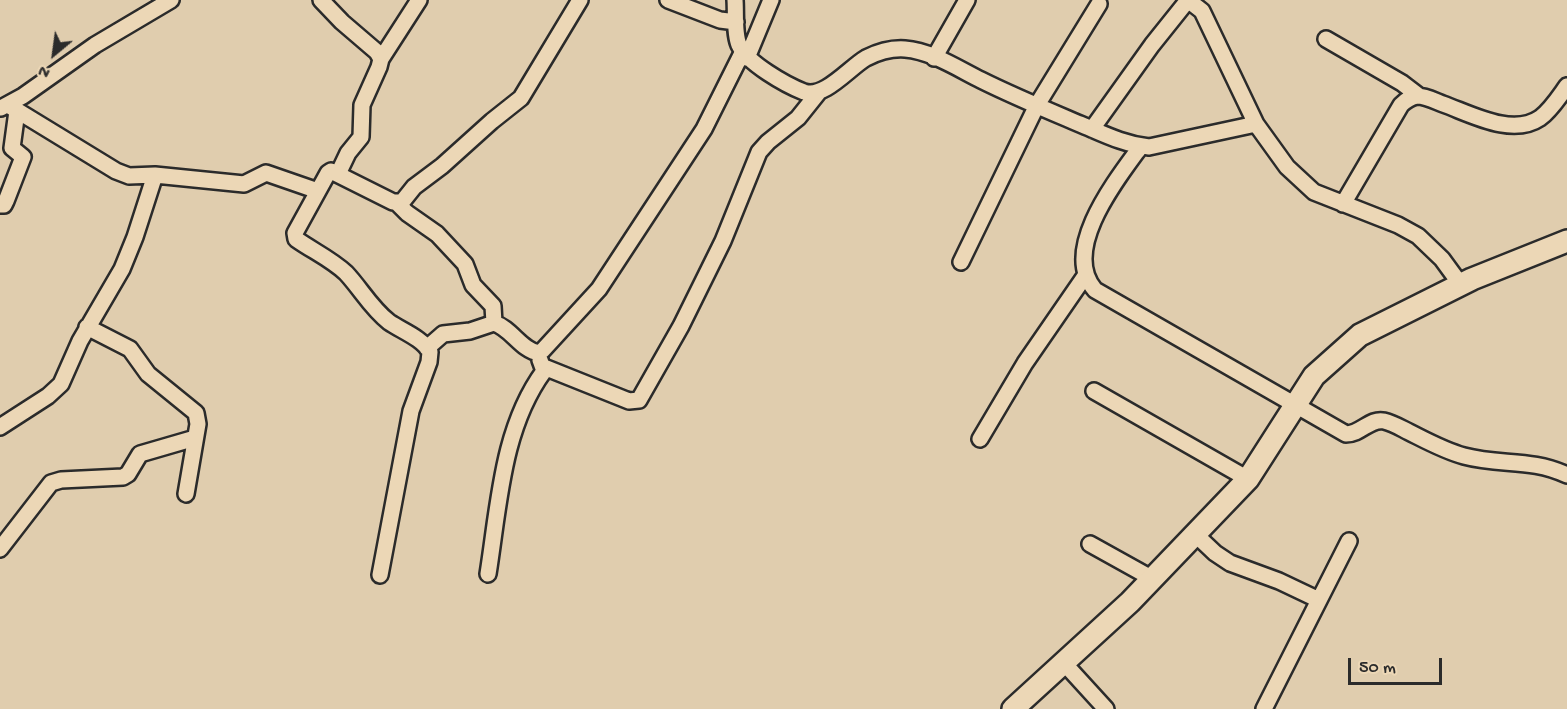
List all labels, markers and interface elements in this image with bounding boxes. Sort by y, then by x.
north arrow [24,24,84,84]
text: N [36,59,54,81]
scale bar [1351,646,1446,684]
text: 50 m [1359,658,1396,679]

